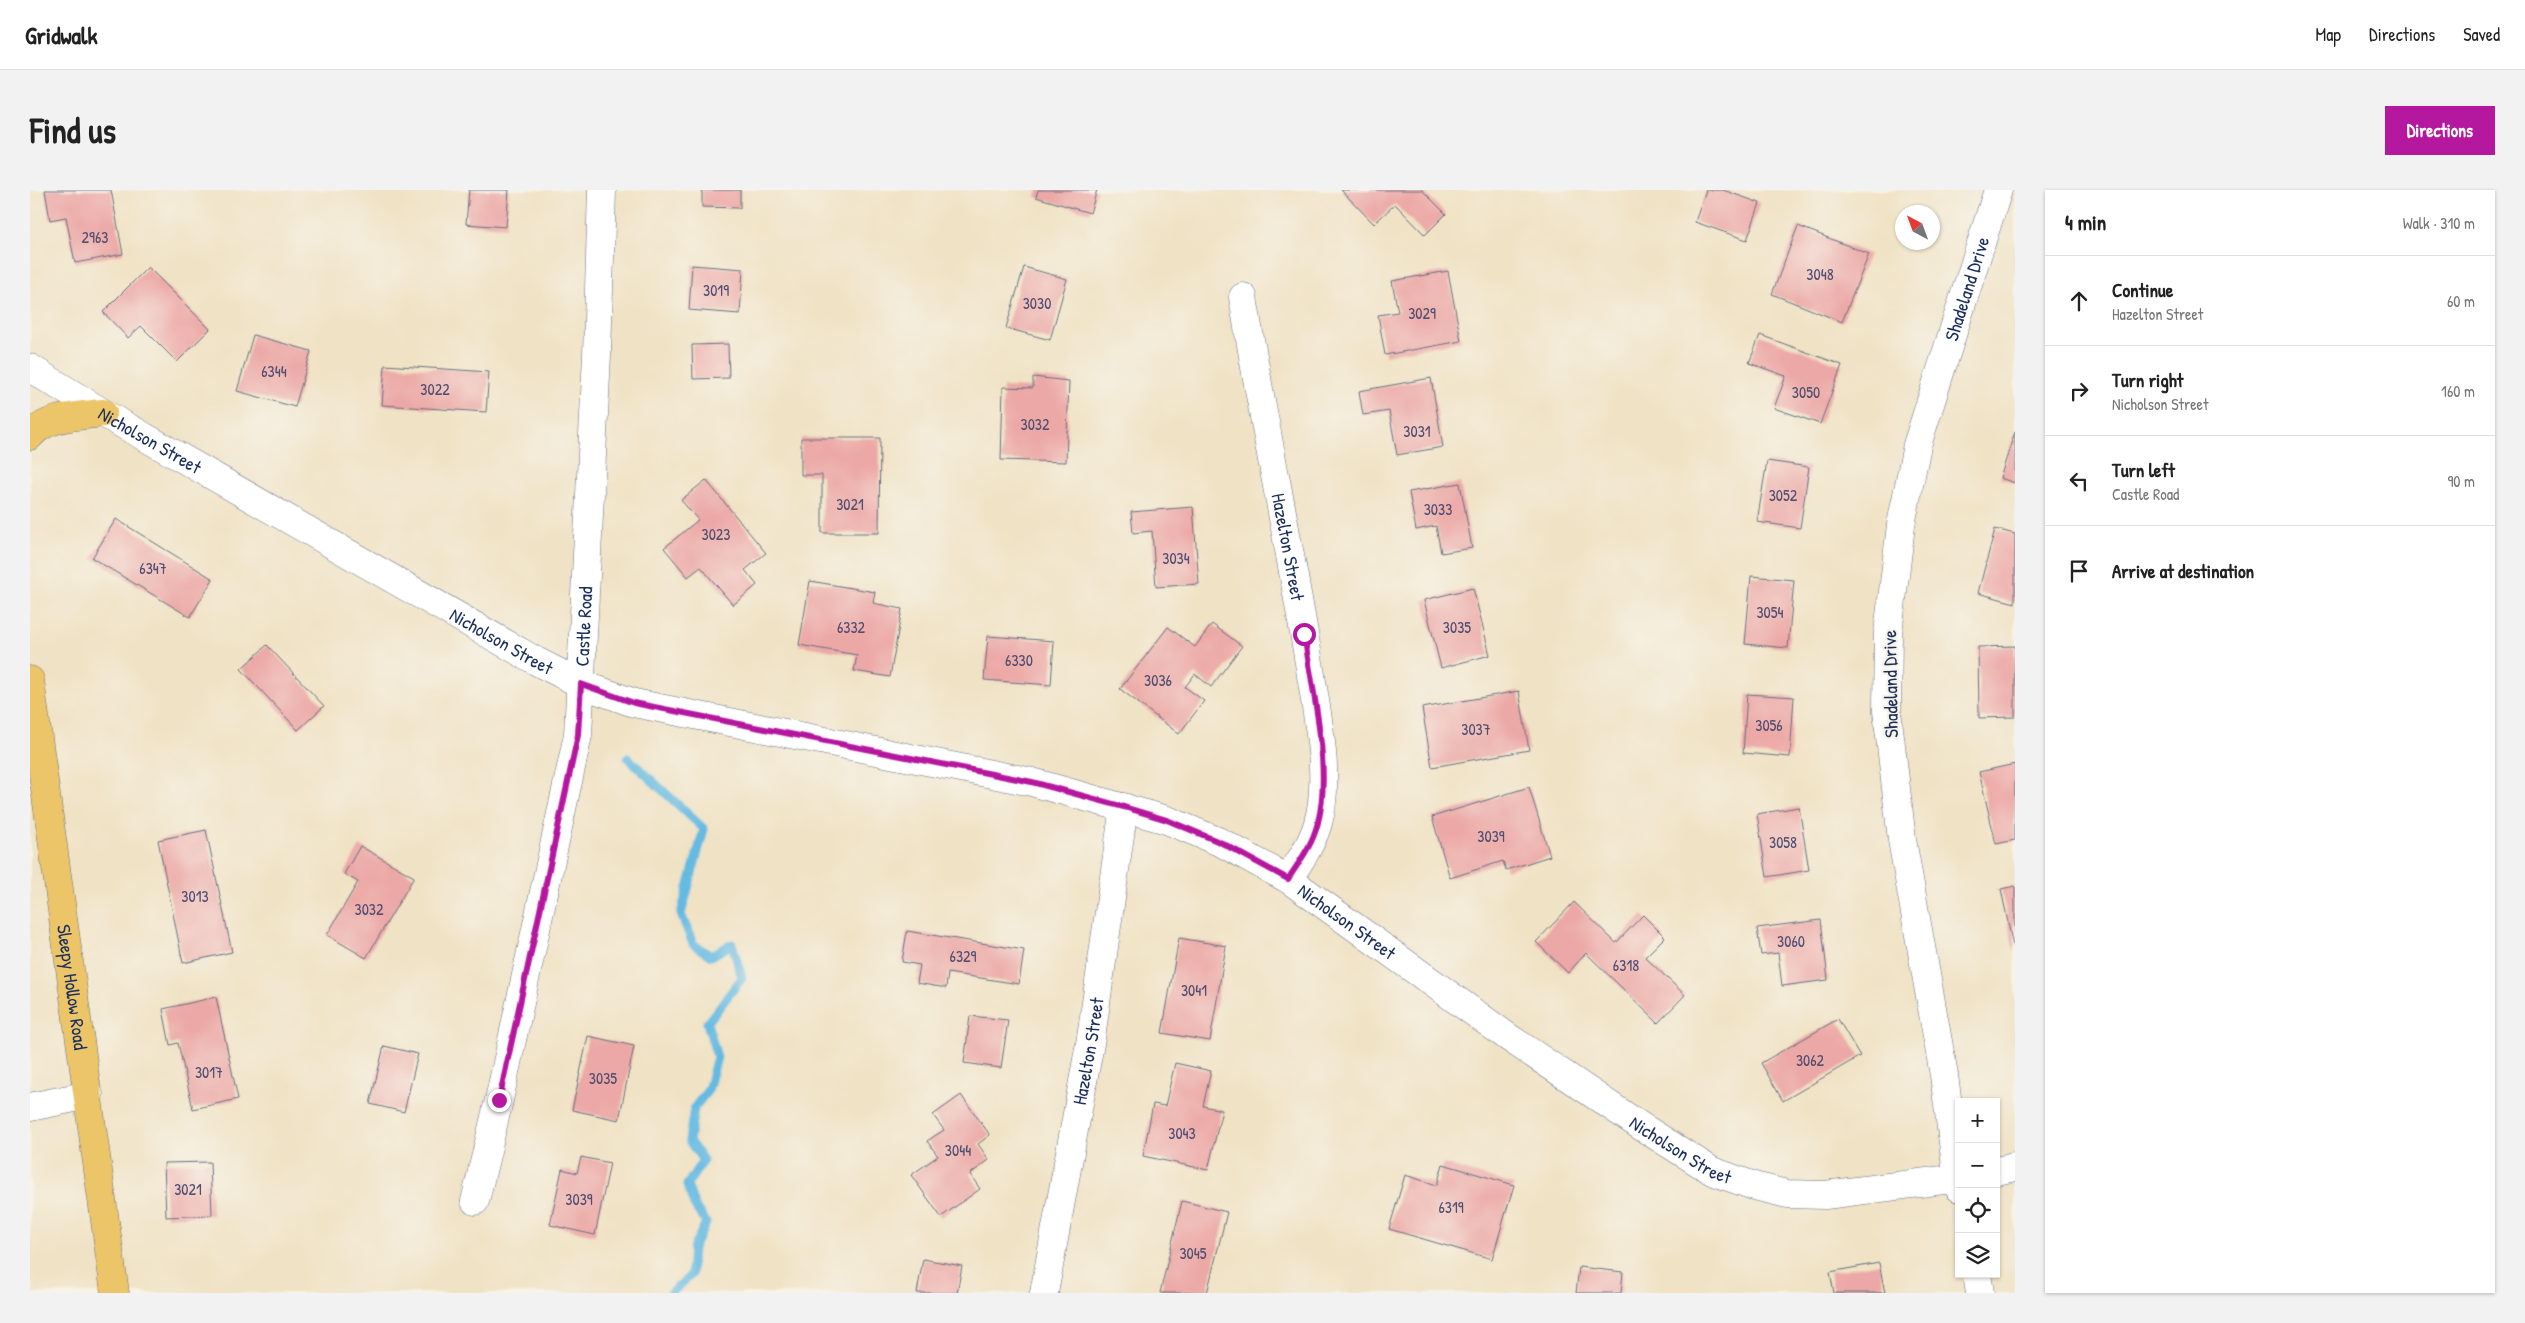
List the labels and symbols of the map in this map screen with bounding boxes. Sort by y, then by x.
north arrow [1895,205,1940,250]
house number: 2963 [82,226,108,248]
street label: Shadeland Drive [1938,233,1996,344]
house number: 3048 [1806,263,1834,285]
house number: 3019 [703,279,729,301]
house number: 3030 [1023,292,1051,314]
house number: 3029 [1408,302,1436,324]
house number: 6344 [261,360,287,382]
house number: 3022 [420,378,450,400]
house number: 3050 [1792,381,1820,403]
street label: Nicholson Street [94,400,207,480]
house number: 3032 [1021,413,1050,435]
house number: 3031 [1403,420,1431,442]
house number: 3052 [1769,484,1798,506]
street label: Hazelton Street [1266,491,1311,603]
house number: 3021 [836,493,864,515]
house number: 3033 [1424,498,1452,520]
house number: 3023 [702,523,731,545]
house number: 3034 [1162,547,1190,569]
house number: 6347 [139,557,167,579]
street label: Castle Road [568,585,598,667]
street label: Nicholson Street [445,601,558,681]
house number: 3054 [1756,601,1784,623]
house number: 6332 [837,616,866,638]
house number: 3035 [1443,616,1471,638]
route start [1293,623,1316,646]
street label: Shadeland Drive [1876,629,1904,738]
house number: 6330 [1005,649,1033,671]
house number: 3036 [1144,669,1172,691]
house number: 3056 [1755,714,1783,736]
house number: 3037 [1461,718,1491,740]
house number: 3039 [1477,825,1505,847]
house number: 3058 [1769,831,1797,853]
street label: Nicholson Street [1293,877,1402,966]
house number: 3013 [181,885,209,907]
house number: 3032 [355,898,384,920]
street label: Sleepy Hollow Road [51,923,94,1052]
house number: 3060 [1777,930,1805,952]
house number: 6329 [950,945,977,967]
house number: 6318 [1613,954,1639,976]
house number: 3041 [1181,979,1207,1001]
street label: Hazelton Street [1066,995,1110,1107]
house number: 3062 [1796,1049,1825,1071]
house number: 3017 [195,1061,223,1083]
house number: 3035 [589,1067,617,1089]
route end [488,1089,511,1112]
street label: Nicholson Street [1625,1110,1736,1190]
house number: 3043 [1168,1122,1196,1144]
house number: 3044 [945,1139,971,1161]
house number: 3021 [174,1178,202,1200]
house number: 3039 [565,1188,593,1210]
house number: 6319 [1438,1196,1464,1218]
house number: 3045 [1179,1242,1207,1264]

